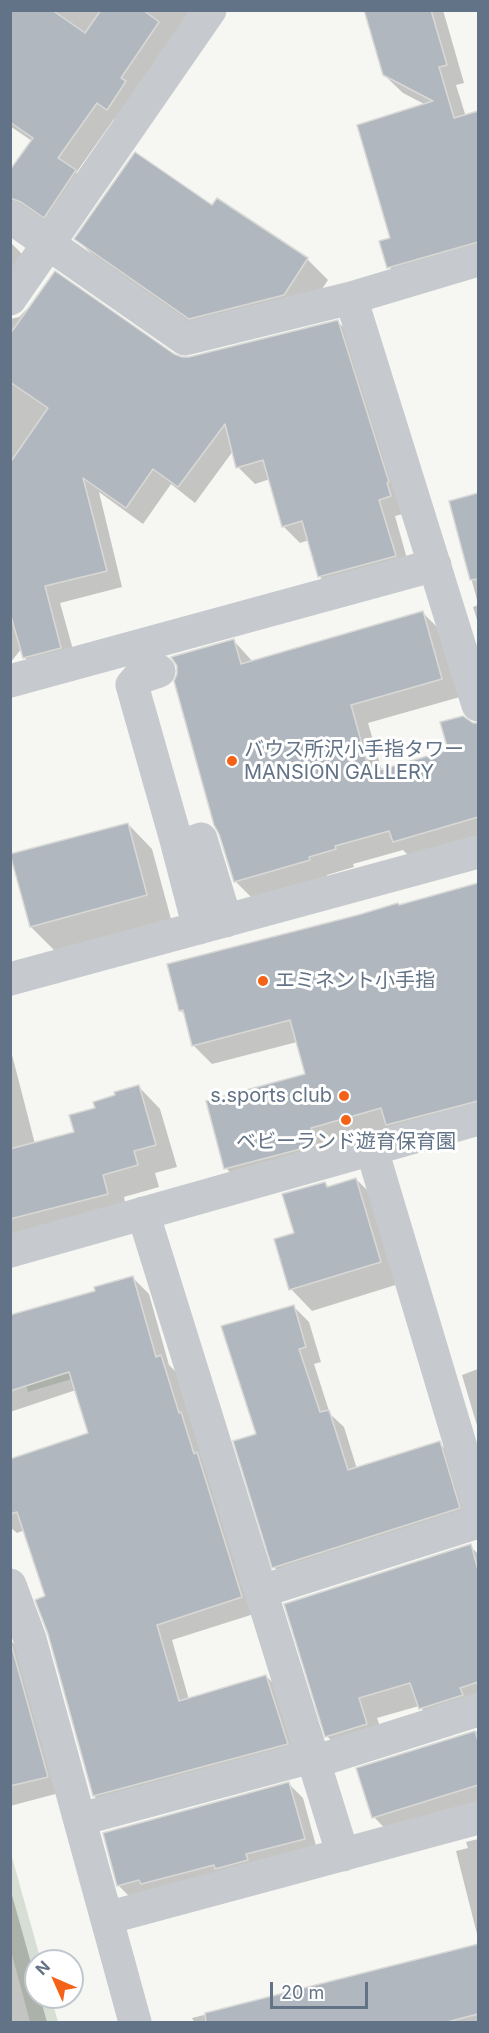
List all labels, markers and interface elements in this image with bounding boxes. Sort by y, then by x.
place label: バウス所沢小手指タワー MANSION GALLERY [244,738,464,785]
marker: バウス所沢小手指タワー MANSION GALLERY [225,754,239,768]
place label: エミネント小手指 [275,969,435,993]
marker: エミネント小手指 [256,974,270,988]
place label: s.sports club [210,1084,332,1108]
marker: s.sports club [337,1089,351,1103]
marker: ベビーランド遊育保育園 [339,1113,353,1127]
place label: ベビーランド遊育保育園 [236,1130,456,1154]
north arrow [24,1949,84,2009]
text: N [31,1956,54,1979]
scale bar [273,1970,370,2008]
text: 20 m [281,1982,324,2003]

